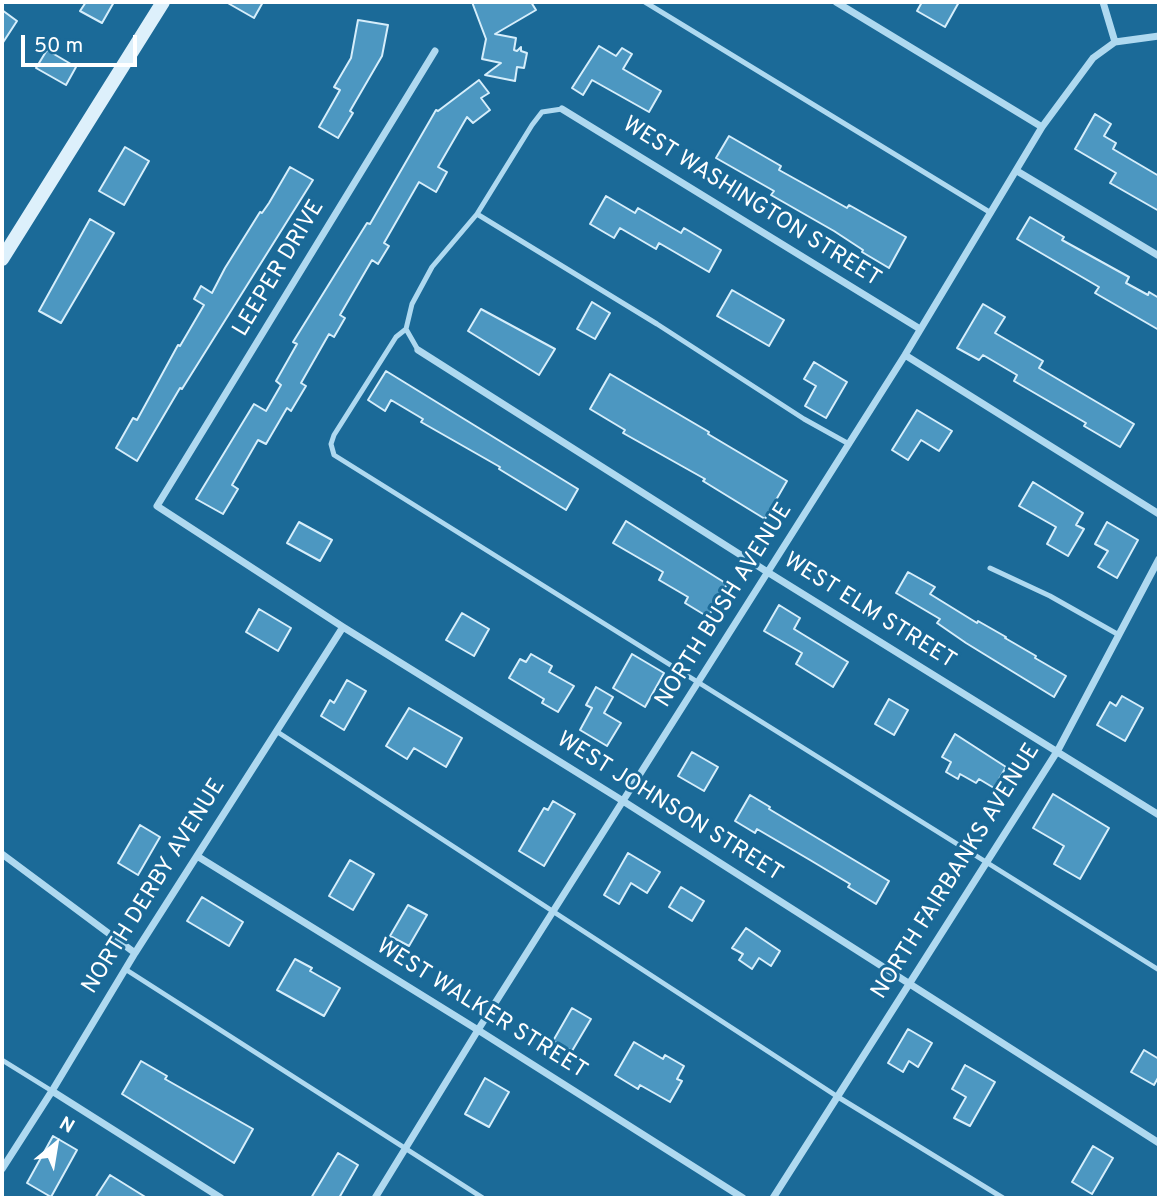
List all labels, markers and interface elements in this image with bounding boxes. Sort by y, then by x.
scale bar [24,21,140,65]
text: 50 m [34,33,83,60]
street label: WEST WASHINGTON STREET [617,112,885,294]
street label: LEEPER DRIVE [228,196,332,342]
street label: NORTH BUSH AVENUE [651,499,799,713]
street label: WEST ELM STREET [778,548,960,676]
street label: WEST JOHNSON STREET [551,727,787,889]
street label: NORTH FAIRBANKS AVENUE [867,739,1047,1005]
street label: NORTH DERBY AVENUE [77,774,233,1000]
street label: WEST WALKER STREET [371,934,591,1086]
north arrow [21,1109,91,1179]
text: N [55,1112,78,1140]

